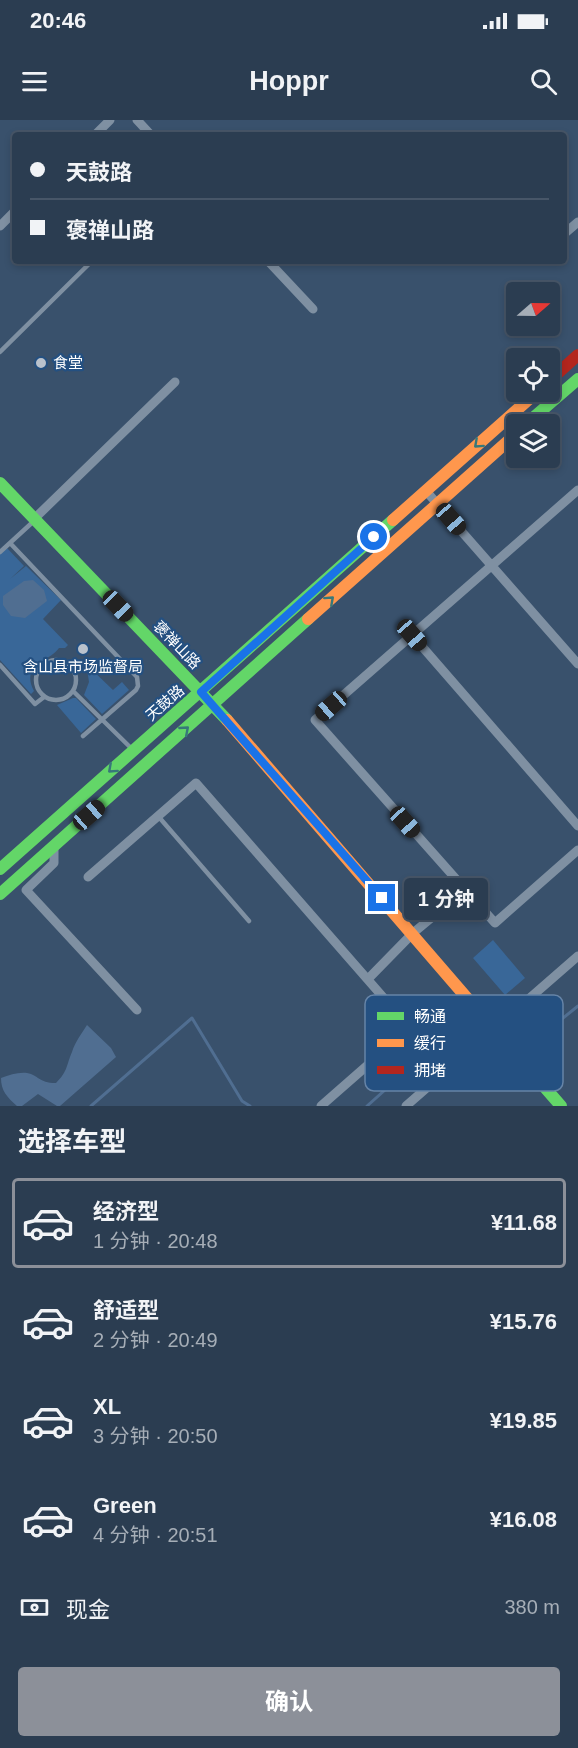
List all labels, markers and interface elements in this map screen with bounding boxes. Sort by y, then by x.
text: 20:46 [30,8,86,33]
icon: menu [18,65,51,98]
icon: search [527,65,560,98]
text: Hoppr [249,66,329,96]
text: 天鼓路 [66,160,132,185]
text: 褒禅山路 [66,218,154,243]
north arrow [506,282,560,336]
map controls [506,282,560,468]
button: locate [506,348,560,402]
place label: 食堂 [53,354,83,371]
marker: 食堂 [34,356,48,370]
button: layers [506,414,560,468]
one-way arrow [474,437,485,448]
car [432,500,470,538]
route start [360,523,387,550]
car [99,587,137,625]
one-way arrow [324,596,334,607]
car [393,616,431,654]
street label: 褒禅山路 [150,617,204,672]
marker: 含山县市场监督局 [76,642,90,656]
place label: 含山县市场监督局 [23,658,143,675]
street label: 天鼓路 [142,681,187,724]
car [312,687,350,725]
one-way arrow [178,726,189,737]
one-way arrow [109,762,119,773]
car [70,796,108,834]
car [386,803,424,841]
callout: 1 分钟 [403,877,487,919]
route end [368,884,395,911]
text: 1 分钟 [418,888,474,910]
legend [365,995,563,1091]
text: 畅通 [414,1008,446,1025]
text: 缓行 [414,1035,446,1052]
text: 拥堵 [414,1062,446,1079]
text: 选择车型 [18,1127,126,1157]
icon: car [21,1196,75,1250]
text: 经济型 [93,1199,159,1224]
text: ¥11.68 [491,1210,557,1235]
text: 1 分钟 · 20:48 [93,1230,218,1252]
icon: car [21,1295,75,1349]
text: 舒适型 [93,1298,159,1323]
text: ¥15.76 [490,1309,557,1334]
text: 2 分钟 · 20:49 [93,1329,218,1351]
icon: car [21,1394,75,1448]
text: XL [93,1394,121,1419]
text: ¥19.85 [490,1408,557,1433]
text: 3 分钟 · 20:50 [93,1425,218,1447]
icon: car [21,1493,75,1547]
text: Green [93,1493,157,1518]
text: ¥16.08 [490,1507,557,1532]
text: 4 分钟 · 20:51 [93,1524,218,1546]
icon: cash [18,1591,51,1624]
text: 380 m [504,1596,560,1618]
text: 现金 [66,1597,110,1622]
button: 确认 [18,1667,560,1736]

